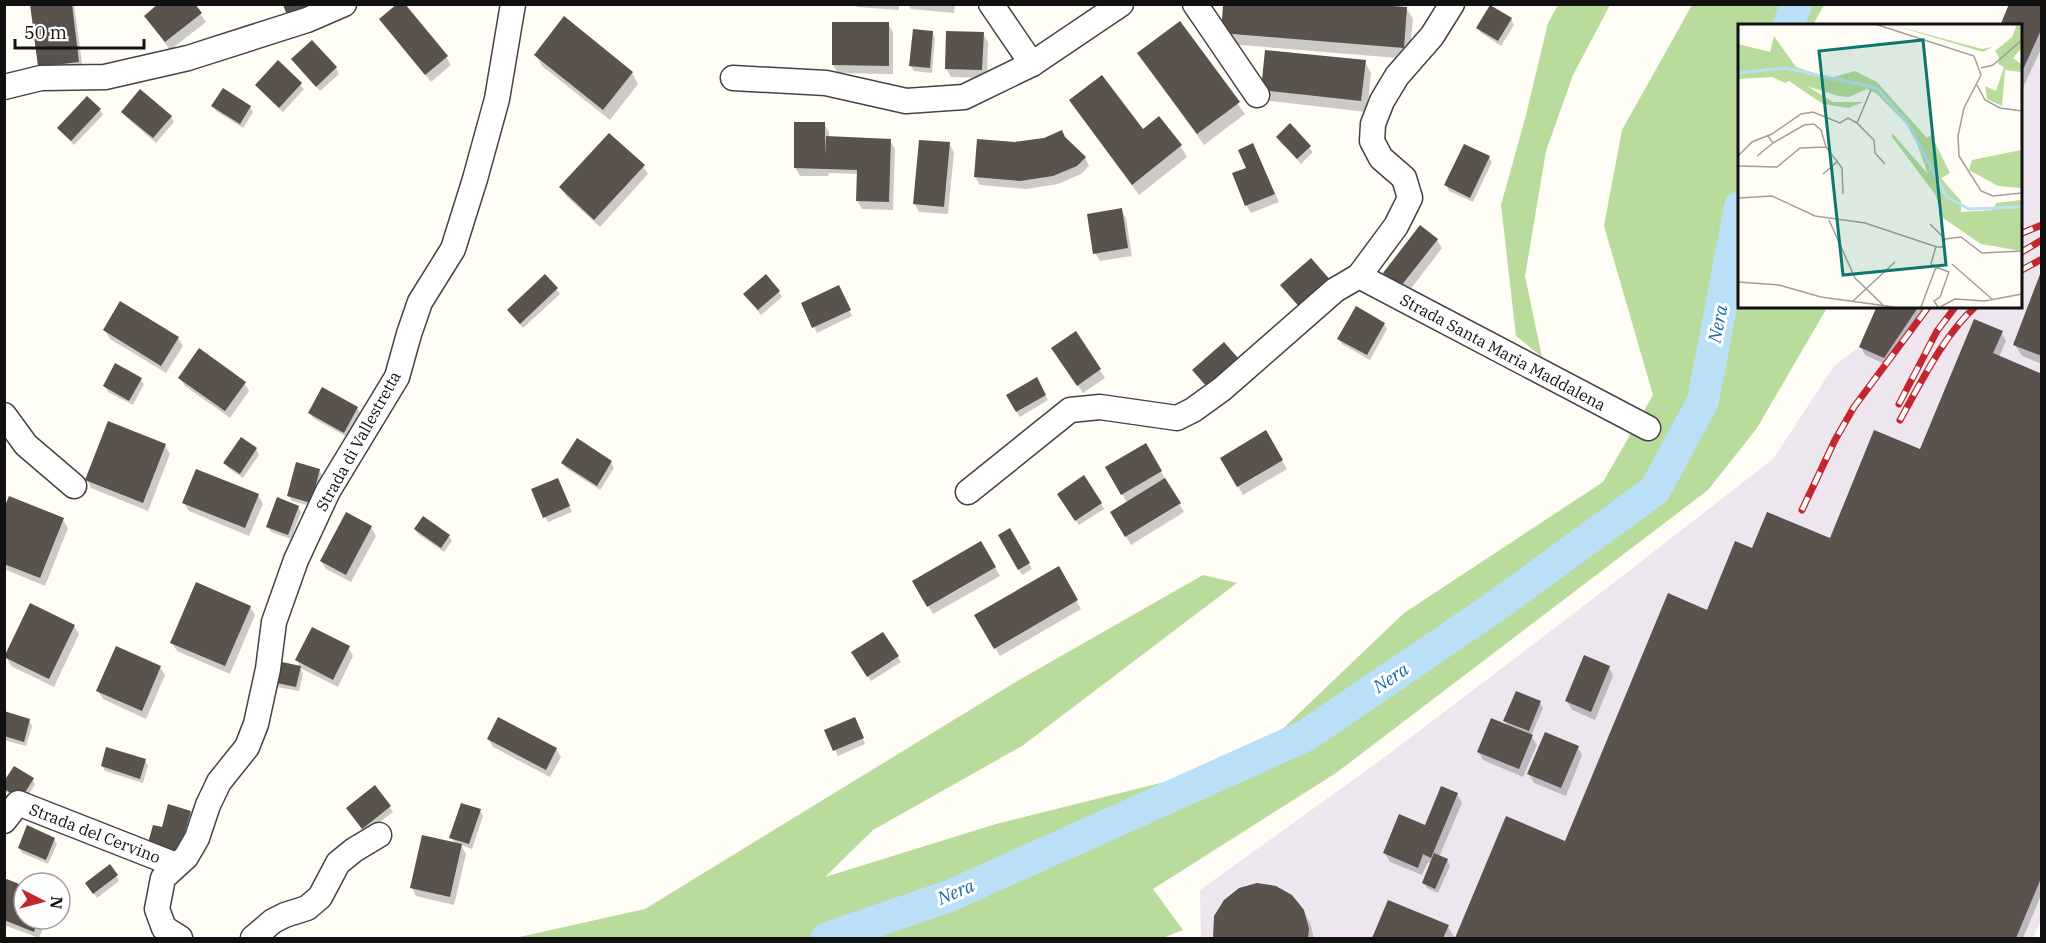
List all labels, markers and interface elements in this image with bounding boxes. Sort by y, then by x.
scale bar [15,12,144,50]
text: 50 m [24,21,67,44]
inset map [1738,24,2022,308]
street label: Strada Santa Maria Maddalena [1397,289,1609,415]
water label: Nera [1702,303,1732,346]
street label: Strada di Vallestretta [311,367,405,514]
water label: Nera [1368,657,1413,698]
street label: Strada del Cervino [26,799,164,867]
north arrow [12,871,72,931]
water label: Nera [933,873,978,910]
text: N [46,895,68,910]

